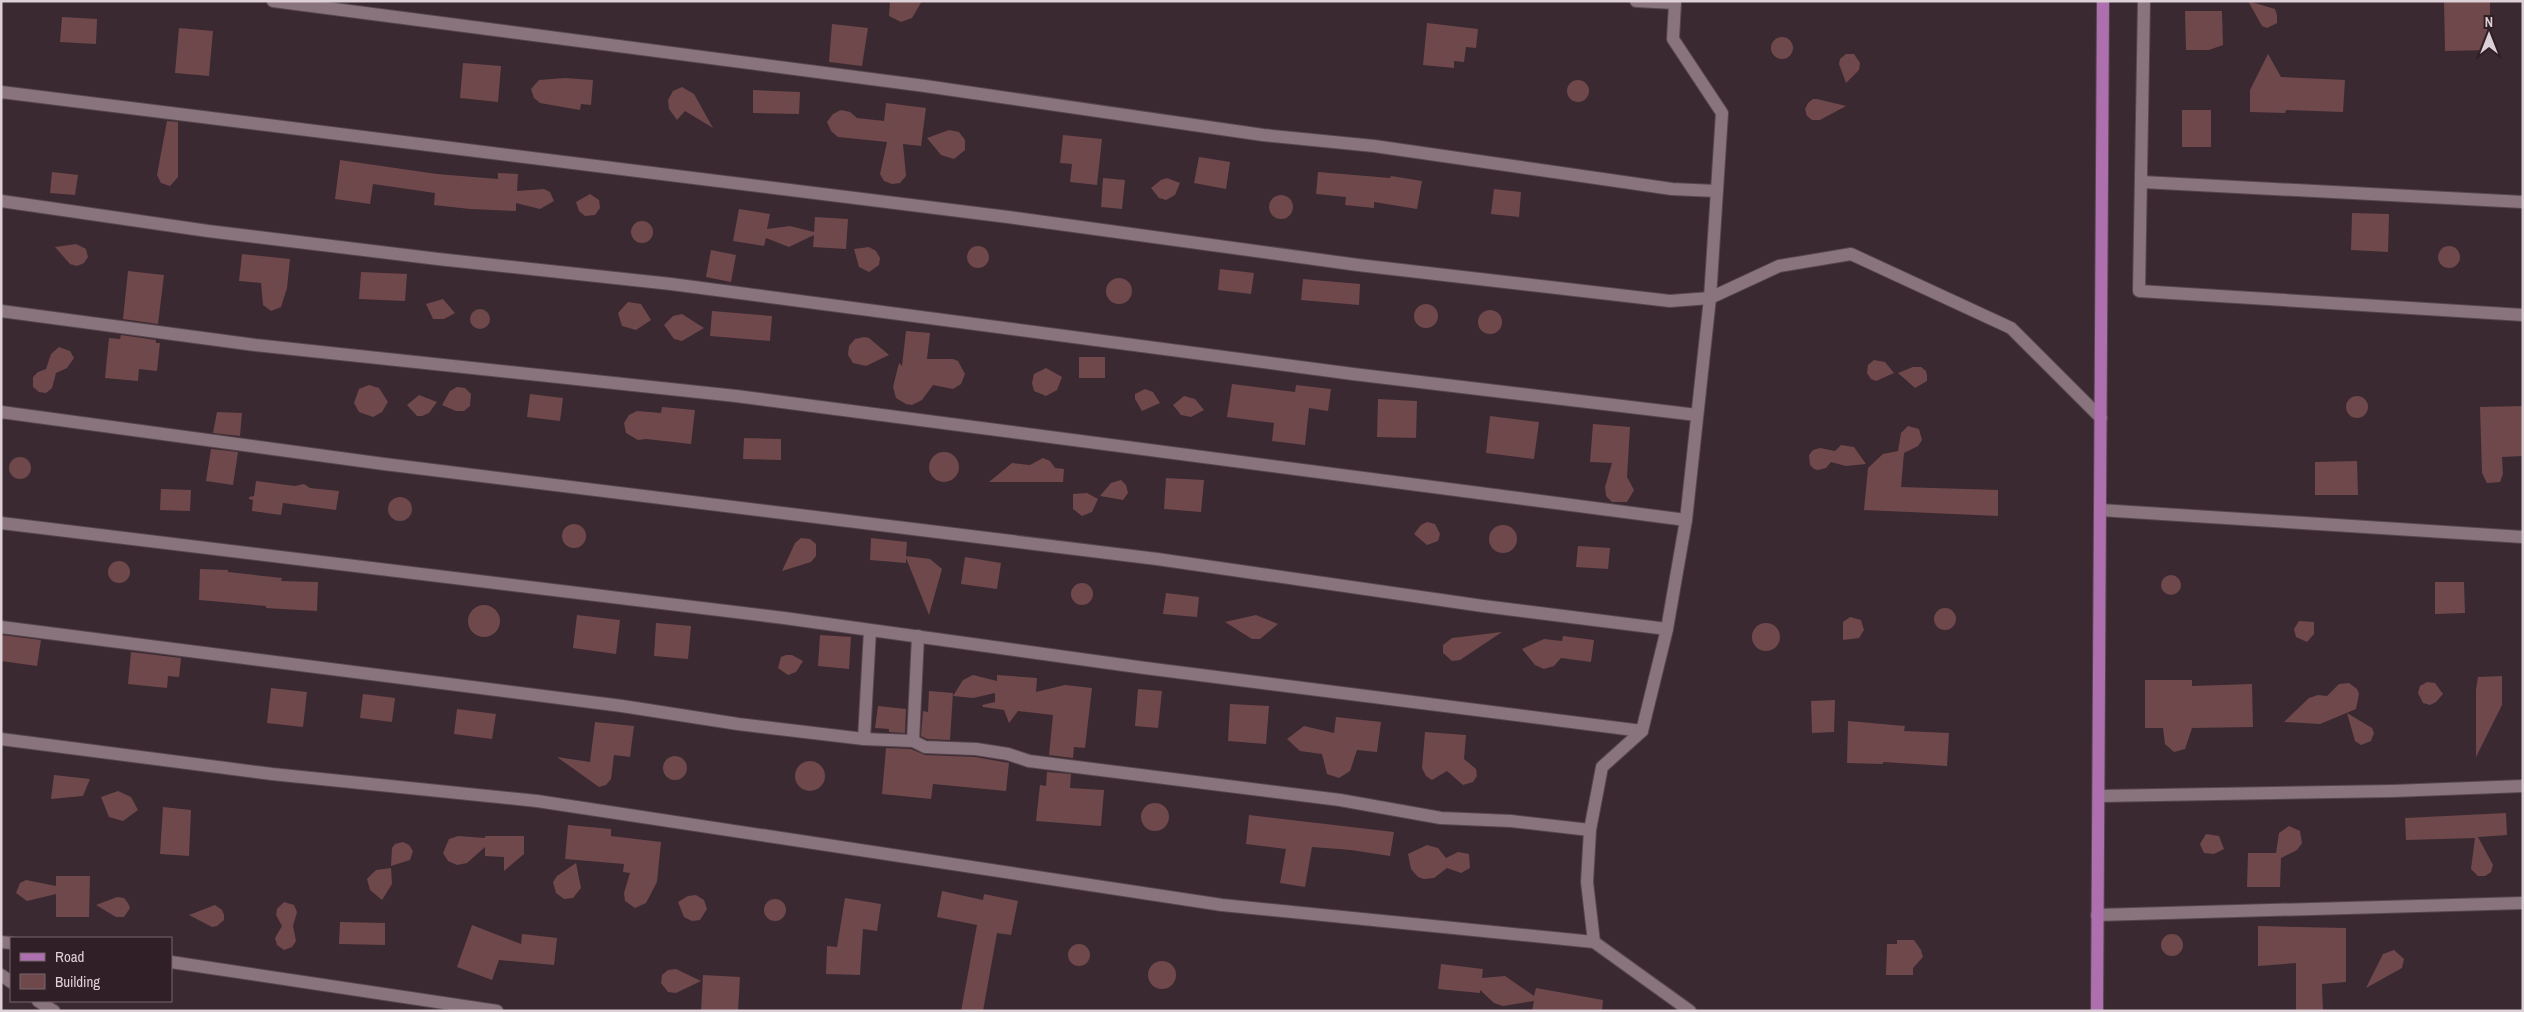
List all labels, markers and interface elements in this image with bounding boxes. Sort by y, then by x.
north arrow [2464,10,2514,60]
text: N [2485,13,2493,31]
legend [10,937,172,1002]
text: Road [55,946,84,967]
text: Building [55,971,100,992]

